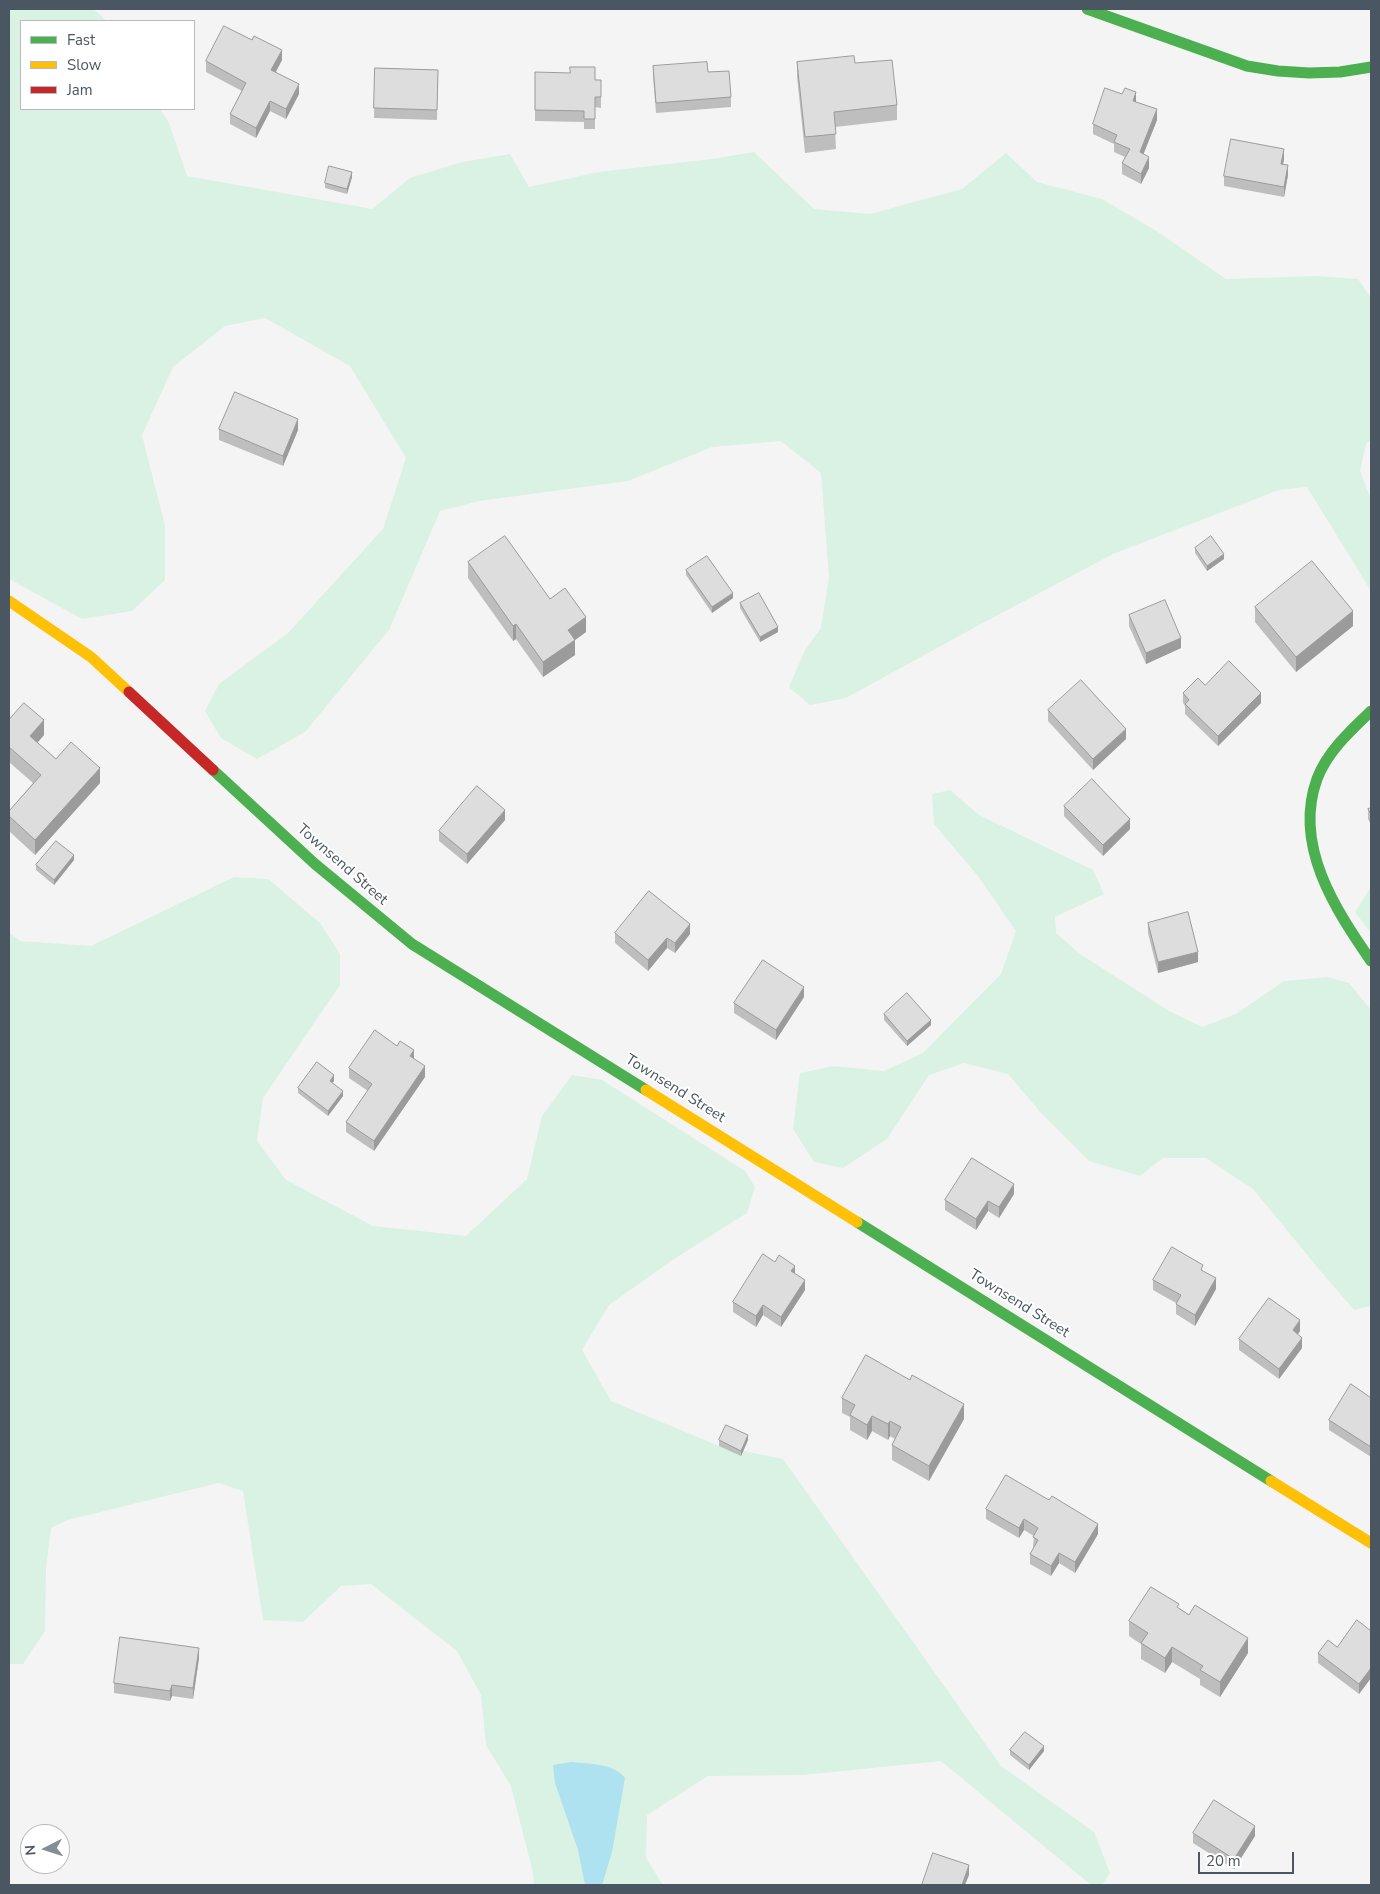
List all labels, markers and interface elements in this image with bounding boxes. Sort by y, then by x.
legend [20,20,195,110]
text: Fast [67,30,95,50]
text: Slow [67,55,101,75]
text: Jam [67,80,93,100]
street label: Townsend Street [293,821,391,909]
street label: Townsend Street [622,1051,728,1127]
street label: Townsend Street [966,1266,1072,1342]
north arrow [20,1824,70,1874]
scale bar [1200,1842,1296,1874]
text: N [21,1844,40,1856]
text: 20 m [1206,1851,1241,1871]

